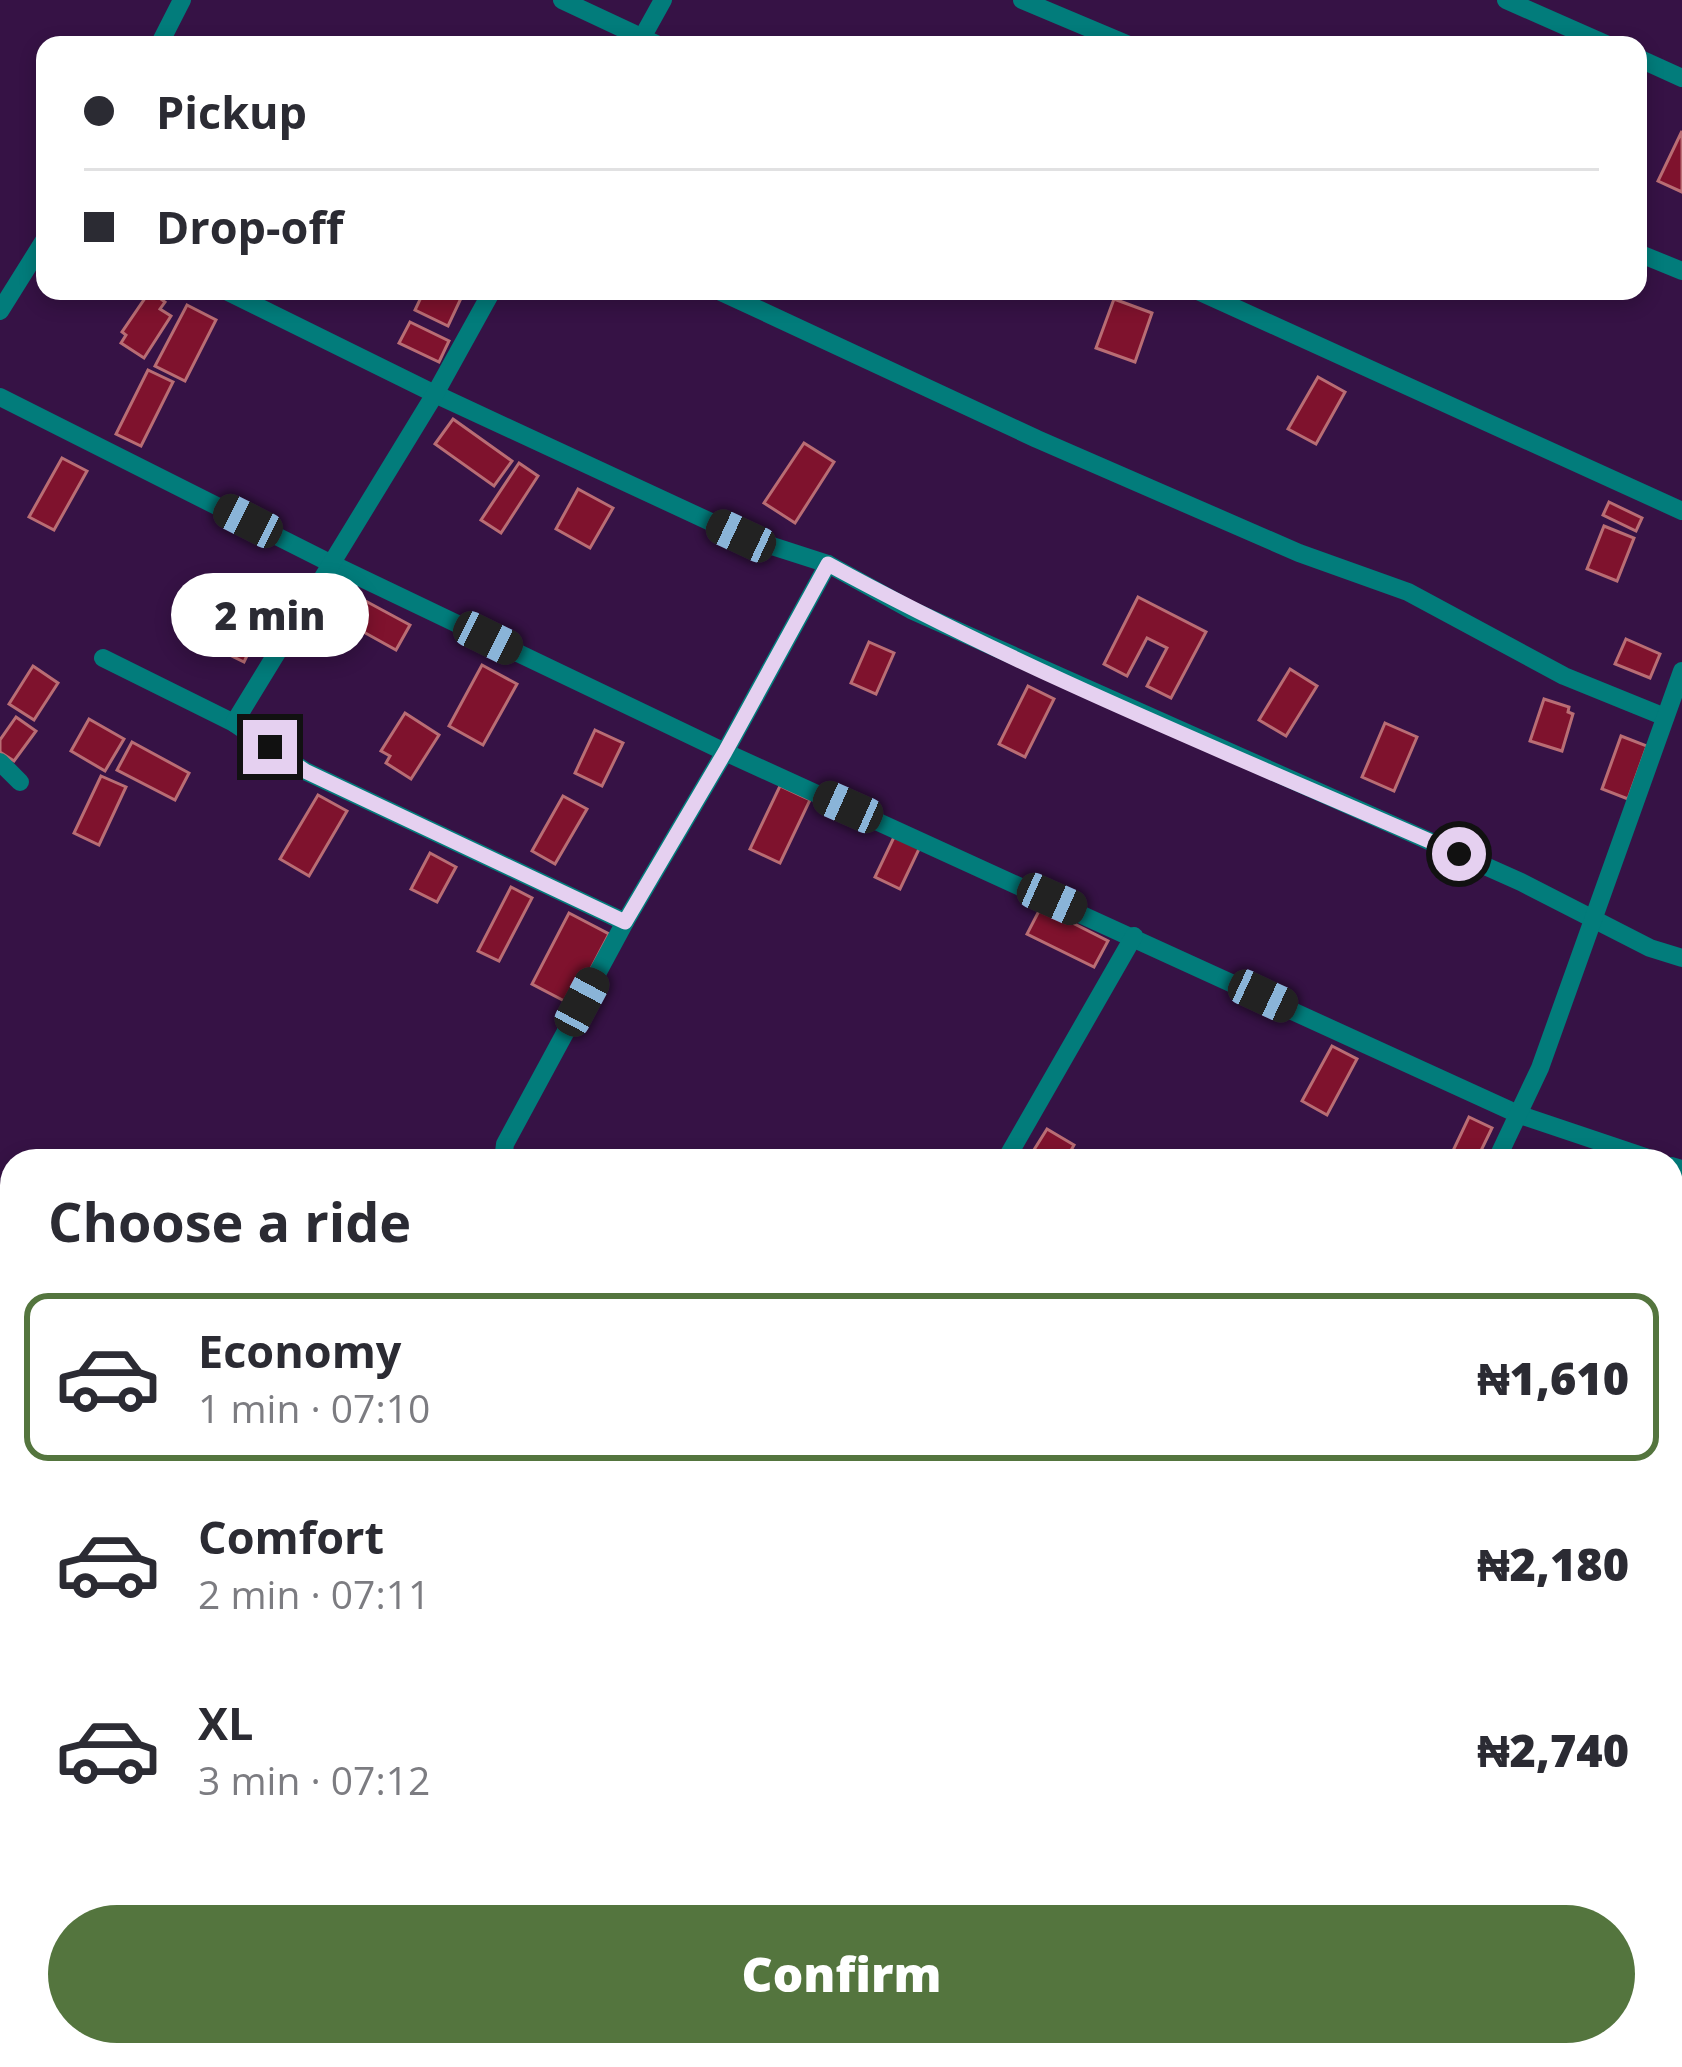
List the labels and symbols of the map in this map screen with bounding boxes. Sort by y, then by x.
car [208,489,288,553]
car [701,504,781,568]
callout: 2 min [171,573,369,657]
car [448,606,528,670]
route end [243,720,297,774]
car [808,776,888,838]
route start [1432,827,1486,881]
car [1012,868,1092,930]
car [549,962,615,1042]
car [1223,964,1303,1028]

